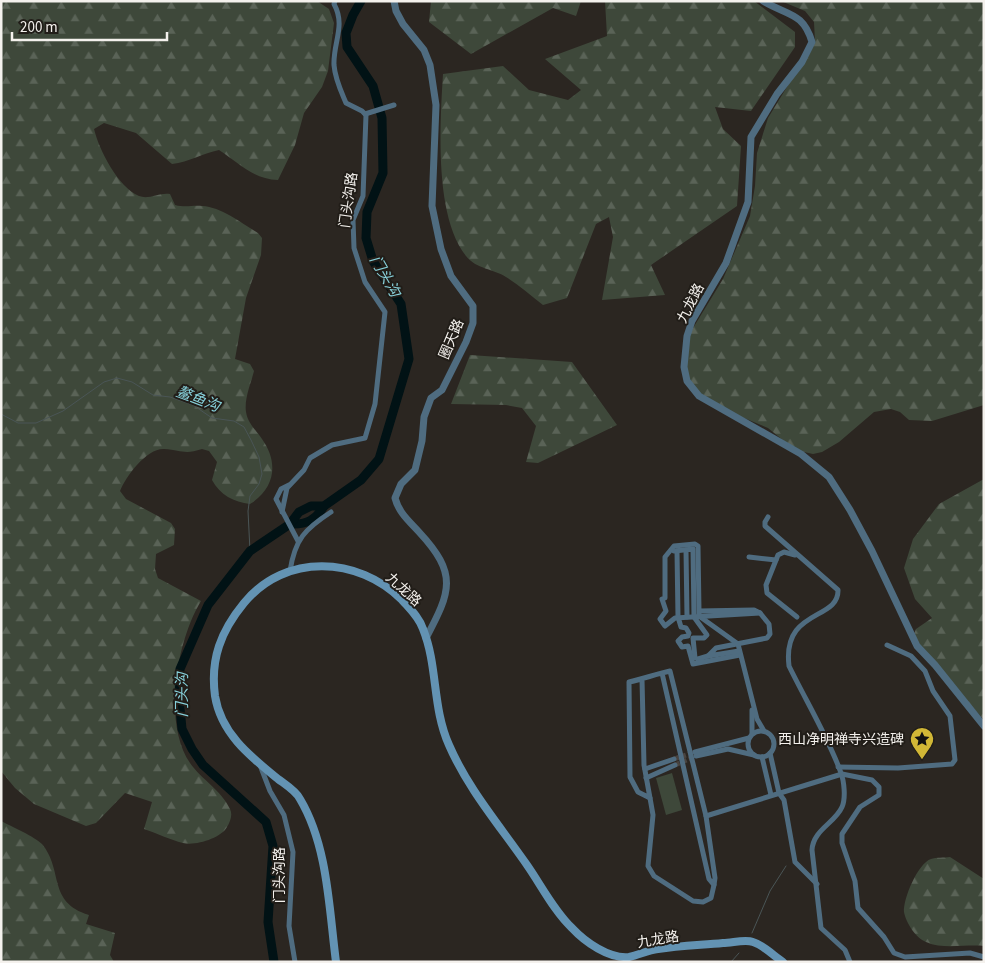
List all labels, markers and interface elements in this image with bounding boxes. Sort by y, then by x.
scale bar [12,10,168,42]
text: 200 m [20,17,58,38]
street label: 门头沟路 [335,171,363,229]
water label: 门头沟 [364,252,406,303]
street label: 九龙路 [672,280,709,327]
street label: 圈天路 [435,316,469,363]
water label: 鳌鱼沟 [173,382,224,418]
street label: 九龙路 [381,568,426,611]
water label: 门头沟 [172,671,193,718]
place icon: 西山净明禅寺兴造碑 [909,726,935,760]
place label: 西山净明禅寺兴造碑 [778,730,904,750]
street label: 门头沟路 [270,847,290,903]
street label: 九龙路 [636,927,680,953]

